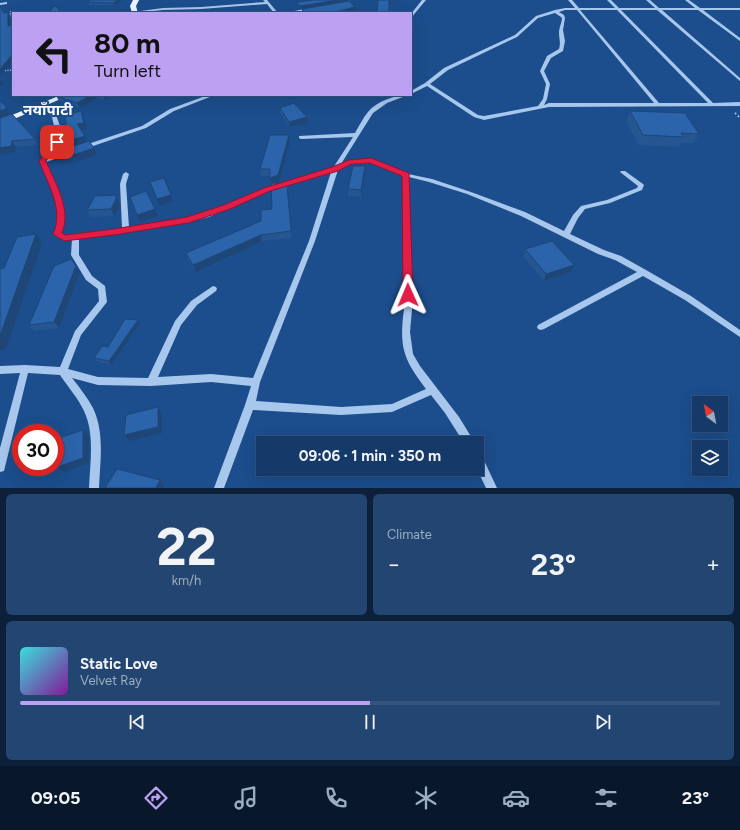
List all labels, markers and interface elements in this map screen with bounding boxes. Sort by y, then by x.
text: 80 m [94,26,160,60]
icon: left [28,28,80,80]
text: Turn left [94,60,161,82]
district label: नयाँपाटी [23,101,73,119]
pin [40,125,74,159]
icon: arrive [46,131,68,153]
position arrow [387,274,429,316]
north arrow [692,396,728,432]
map controls [692,396,728,476]
speed limit sign: 30 [12,424,64,476]
button: layers [692,440,728,476]
text: 09:06 · 1 min · 350 m [299,447,441,465]
text: 22 [156,516,217,578]
text: Climate [387,527,432,542]
text: 23° [531,546,576,583]
text: − [387,551,401,578]
text: + [706,551,720,578]
text: km/h [172,573,201,588]
text: Static Love [80,655,158,673]
text: Velvet Ray [80,673,142,688]
icon: previous [126,711,148,733]
icon: pause [359,711,381,733]
icon: next [592,711,614,733]
icon: directions [142,784,170,812]
icon: music [232,784,260,812]
icon: phone [322,784,350,812]
icon: climate [412,784,440,812]
icon: car [502,784,530,812]
icon: filters [592,784,620,812]
text: 09:05 [31,787,81,809]
text: 23° [682,787,709,809]

